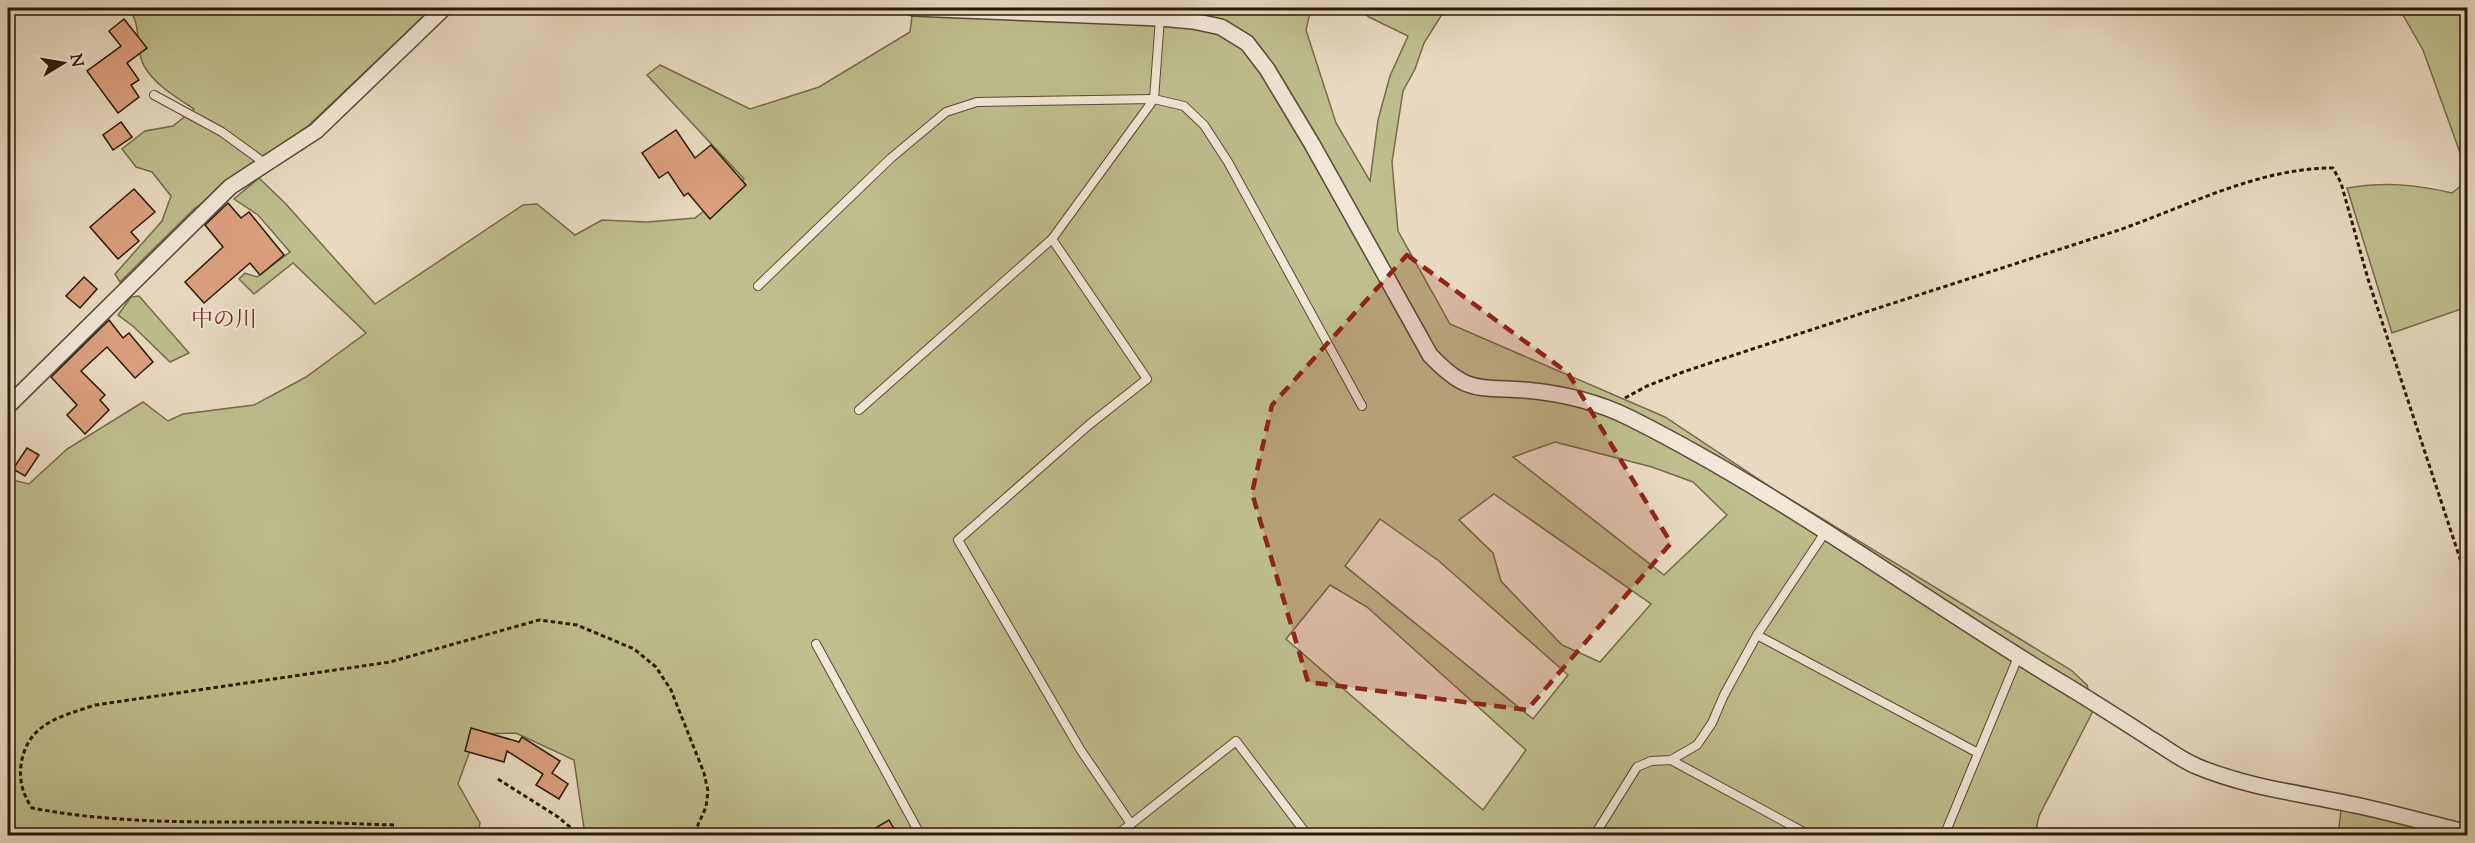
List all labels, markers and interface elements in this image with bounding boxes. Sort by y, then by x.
north arrow [33,33,93,93]
text: N [63,52,88,69]
district label: 中の川 [191,305,257,337]

